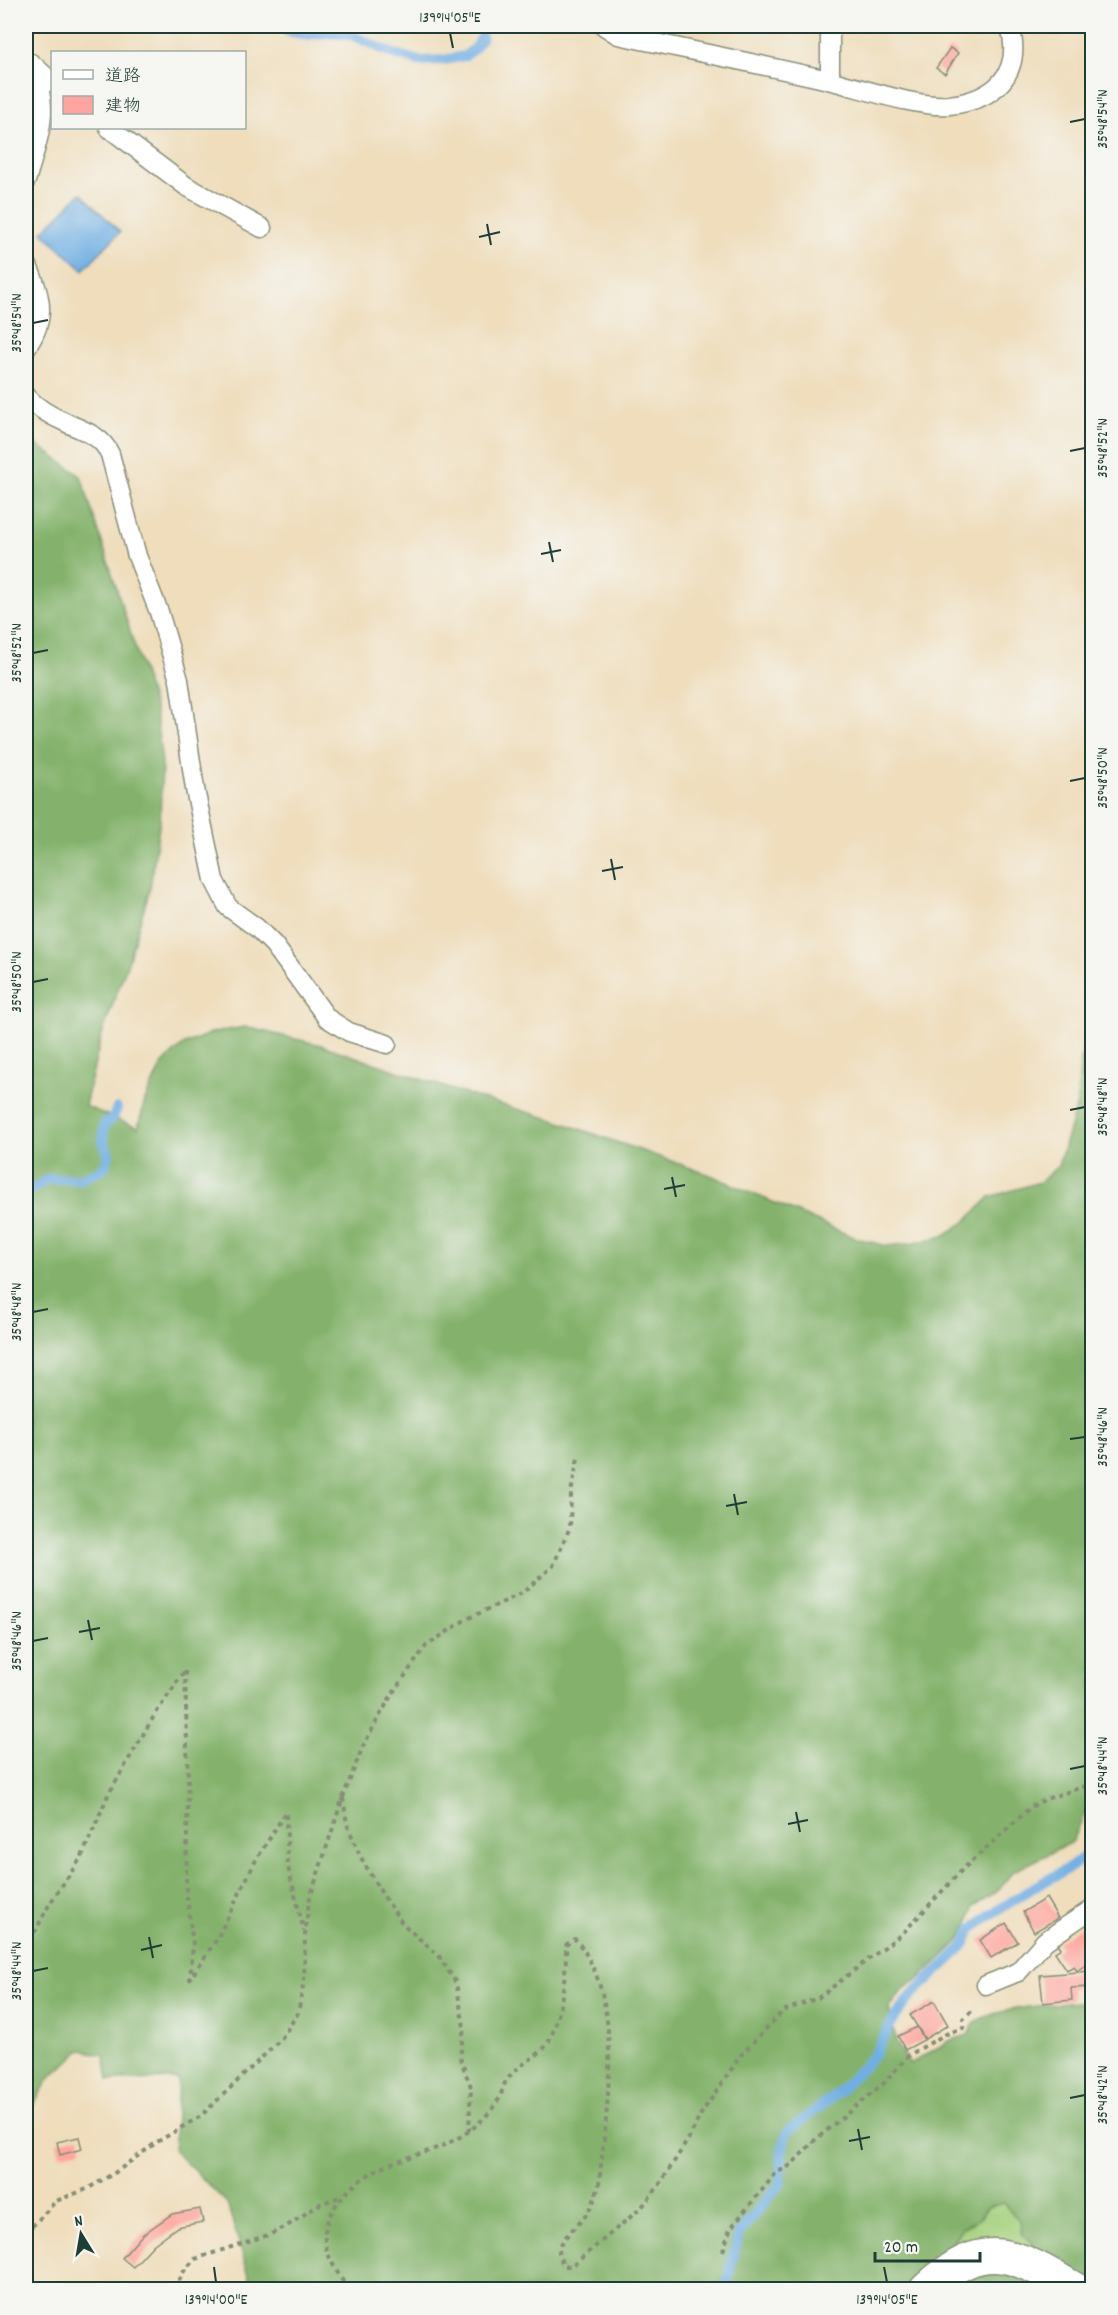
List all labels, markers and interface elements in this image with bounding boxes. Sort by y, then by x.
text: 139°14'05"E [419,8,481,30]
legend [51,51,246,129]
text: 道路 [105,65,141,90]
text: 35°48'54"N [1093,89,1115,149]
text: 建物 [105,95,141,120]
text: 35°48'54"N [7,293,29,353]
text: 35°48'52"N [1093,418,1115,478]
text: 35°48'52"N [7,623,29,683]
text: 35°48'50"N [1093,747,1115,809]
text: 35°48'50"N [7,951,29,1013]
text: 35°48'48"N [1093,1078,1115,1136]
text: 35°48'48"N [7,1283,29,1341]
text: 35°48'46"N [1093,1407,1115,1467]
text: 35°48'46"N [7,1611,29,1671]
text: 35°48'44"N [1093,1737,1115,1795]
text: 35°48'44"N [7,1942,29,2000]
text: 35°48'42"N [1093,2065,1115,2125]
north arrow [51,2204,111,2264]
text: N [73,2210,85,2234]
scale bar [875,2225,980,2263]
text: 20 m [884,2236,918,2261]
text: 139°14'00"E [185,2290,247,2312]
text: 139°14'05"E [856,2290,918,2312]

